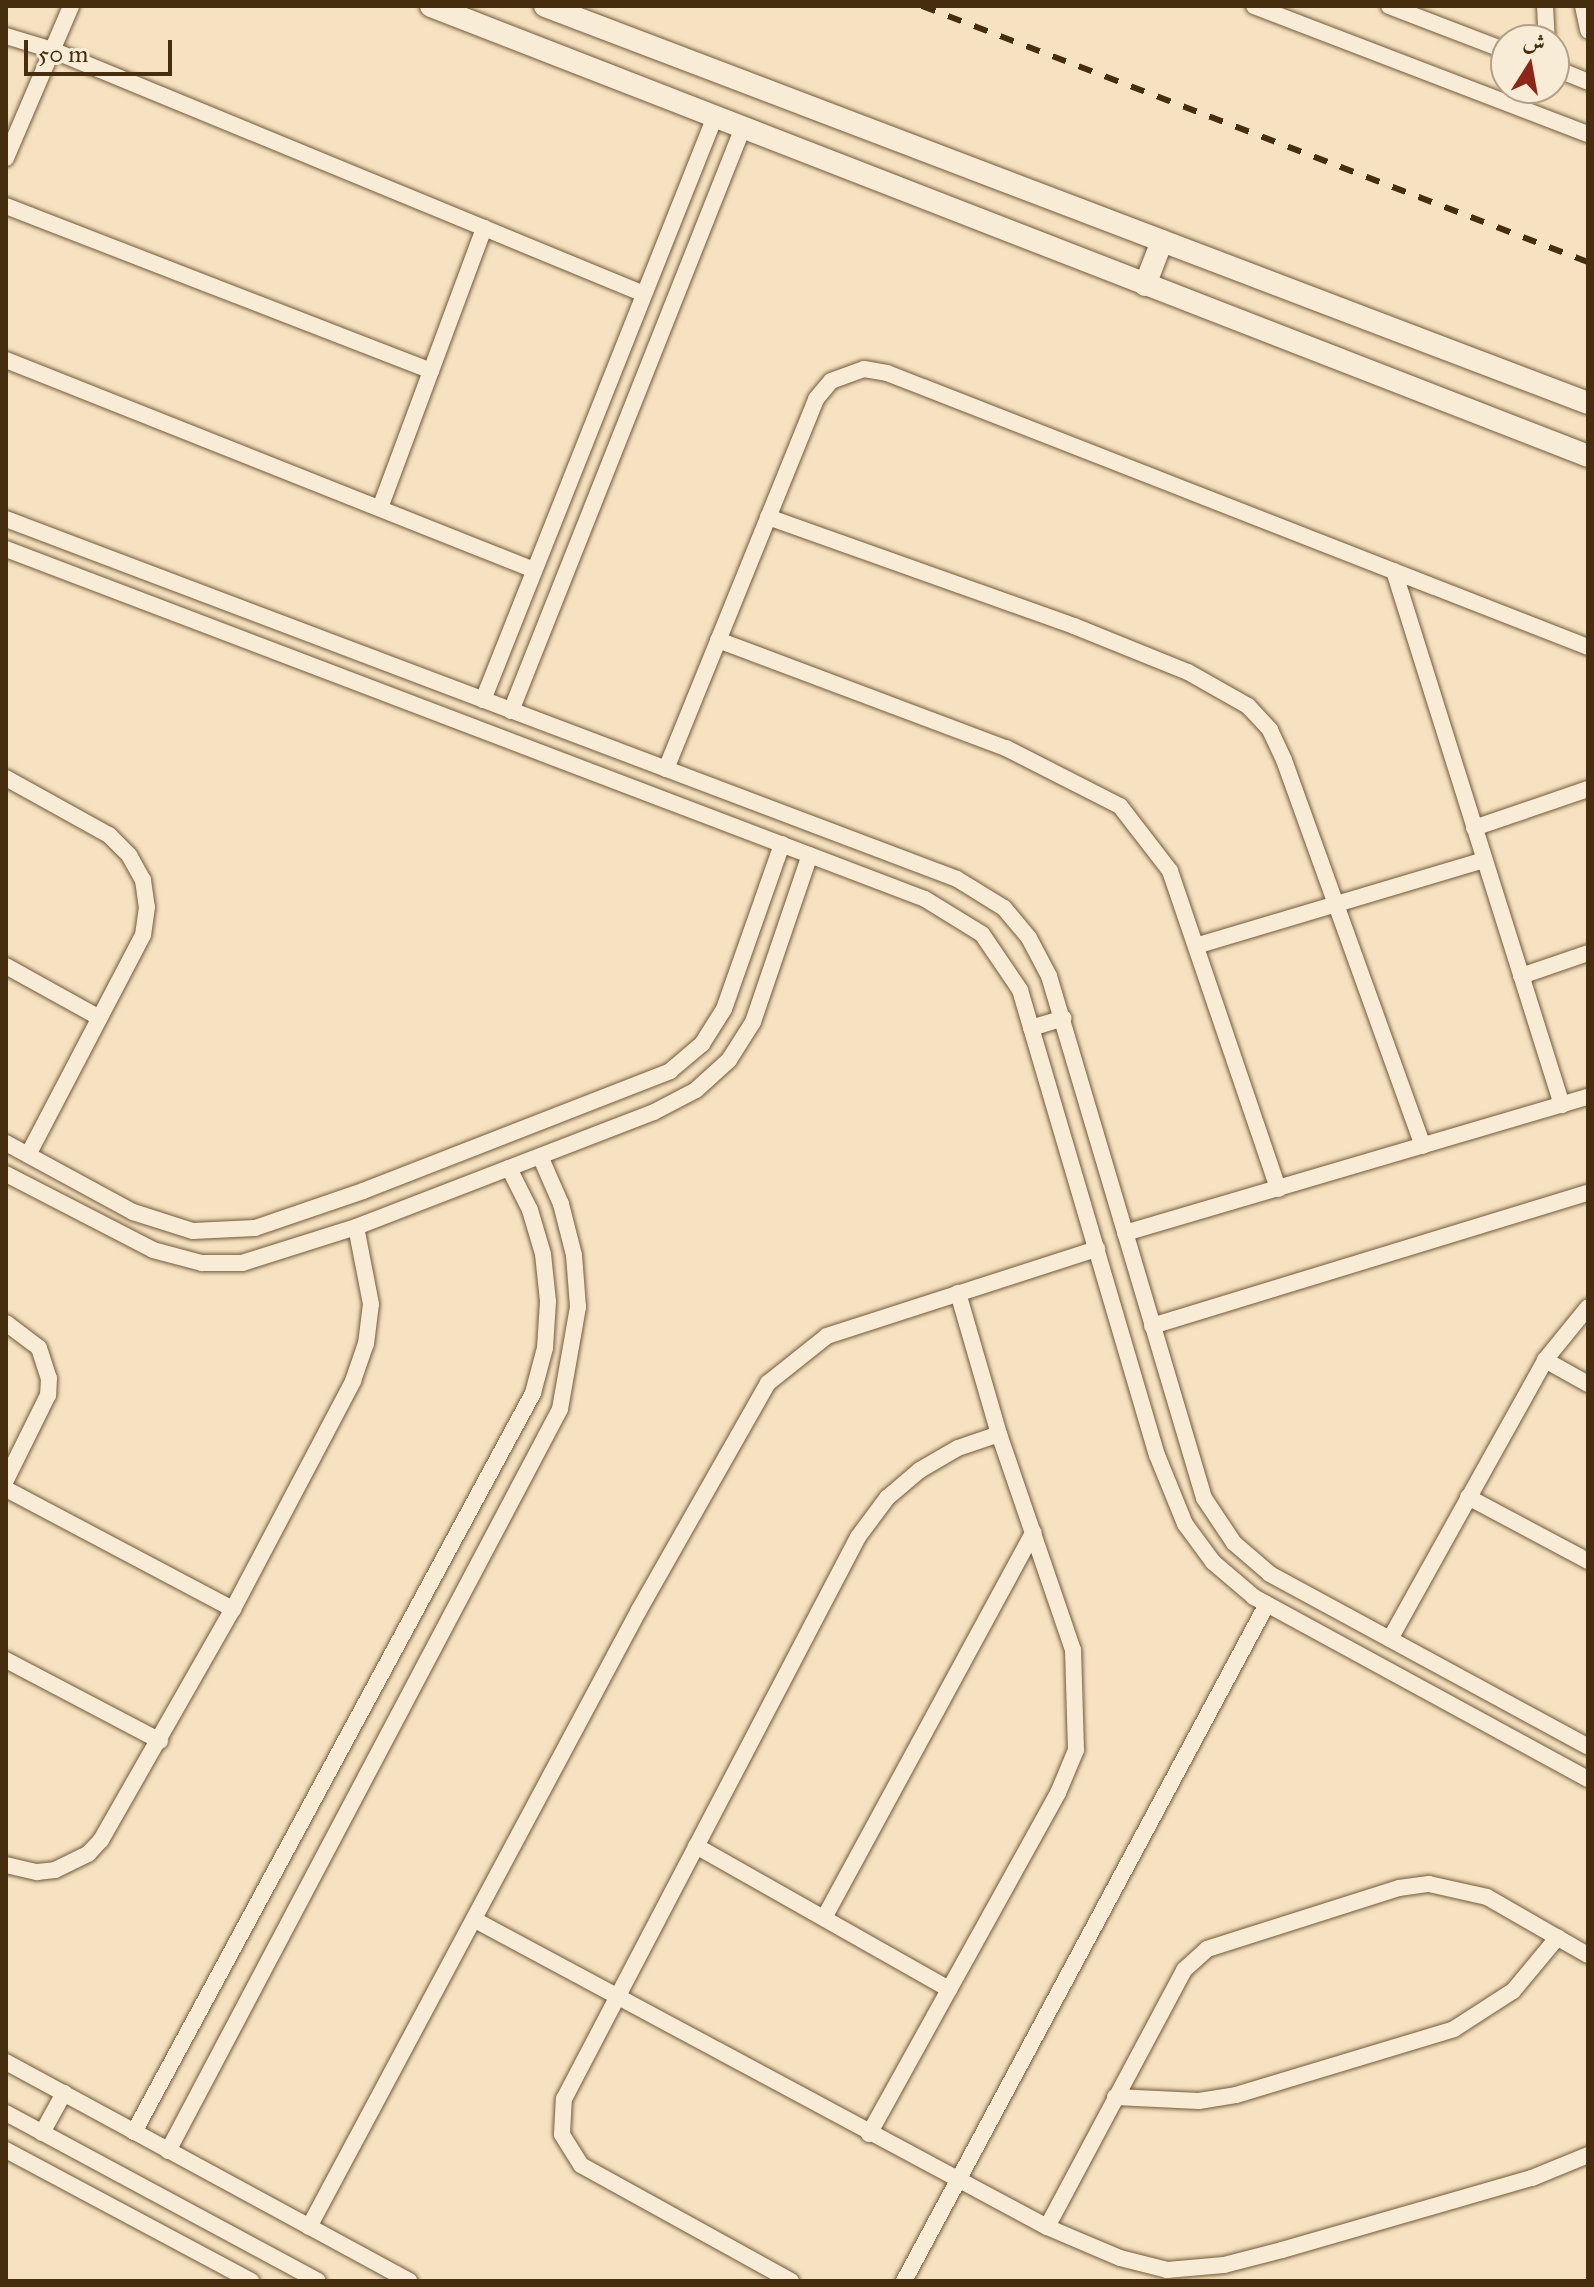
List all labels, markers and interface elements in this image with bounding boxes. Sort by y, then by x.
scale bar [28,24,176,74]
north arrow [1490,24,1570,104]
text: ش [1521,27,1548,57]
text: 50 m [38,39,88,69]

